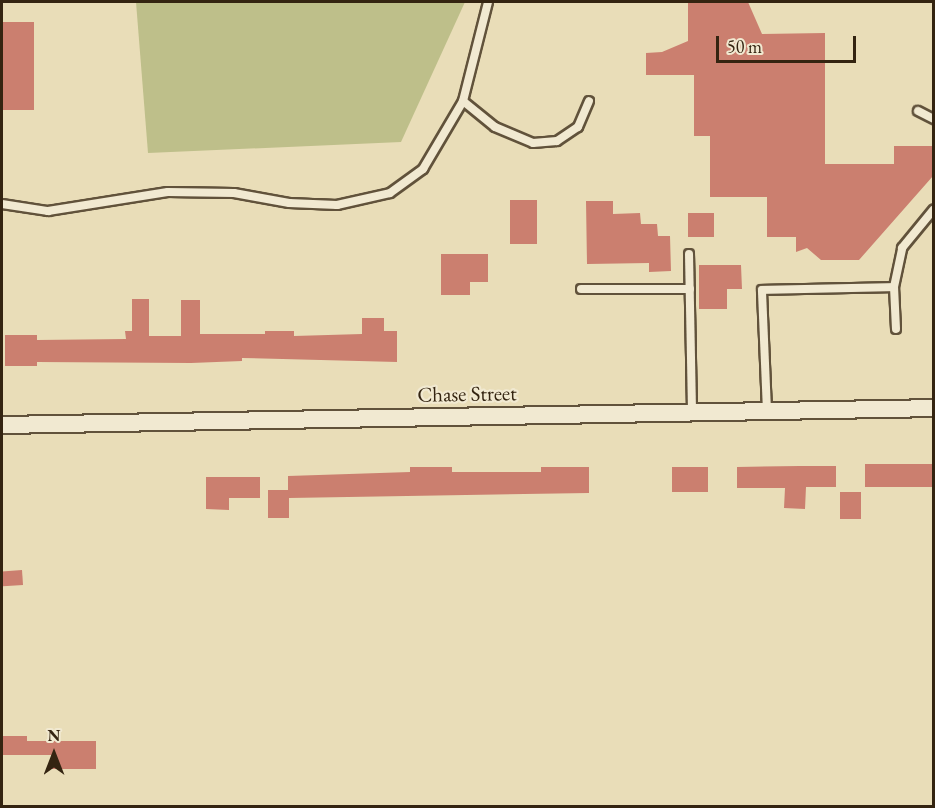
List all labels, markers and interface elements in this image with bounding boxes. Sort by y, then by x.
scale bar [719,24,858,62]
text: 50 m [727,35,762,58]
street label: Chase Street [417,381,517,407]
north arrow [24,724,84,784]
text: N [48,725,60,746]

